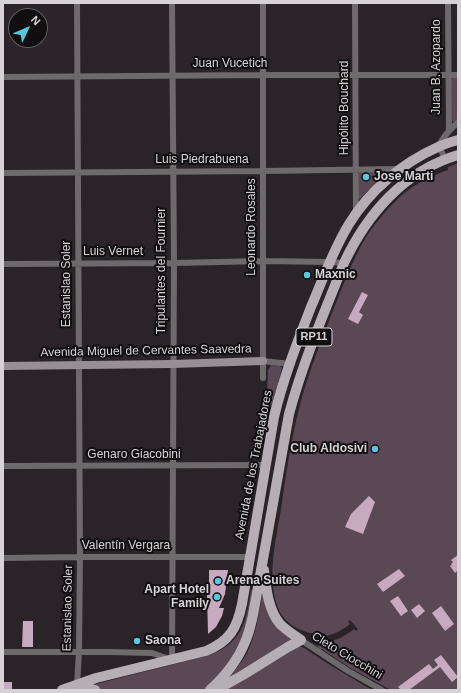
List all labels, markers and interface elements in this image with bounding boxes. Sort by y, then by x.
north arrow [8,8,48,48]
text: N [29,13,43,27]
street label: Juan B. Azopardo [430,19,444,115]
street label: Juan Vucetich [193,57,267,71]
street label: Hipólito Bouchard [338,61,352,155]
street label: Luis Piedrabuena [155,153,249,167]
place label: Jose Marti [374,170,433,184]
marker: Jose Marti [361,172,371,182]
street label: Leonardo Rosales [245,178,259,276]
street label: Tripulantes del Fournier [155,208,169,334]
street label: Estanislao Soler [60,241,74,327]
street label: Luis Vernet [83,245,143,259]
place label: Maxnic [315,268,356,282]
marker: Maxnic [302,270,312,280]
road number: RP11 [296,328,332,346]
street label: Avenida Miguel de Cervantes Saavedra [40,342,252,360]
street label: Avenida de los Trabajadores [232,389,276,541]
place label: Club Aldosivi [290,442,367,456]
marker: Club Aldosivi [370,444,380,454]
street label: Genaro Giacobini [87,448,181,462]
street label: Valentín Vergara [82,539,170,553]
street label: Estanislao Soler [60,565,76,651]
place label: Arena Suites [226,574,299,588]
marker: Arena Suites [213,576,223,586]
place label: Apart Hotel Family [144,583,209,611]
marker: Apart Hotel Family [212,592,222,602]
street label: Cleto Ciocchini [309,629,385,683]
place label: Saona [145,634,181,648]
marker: Saona [132,636,142,646]

